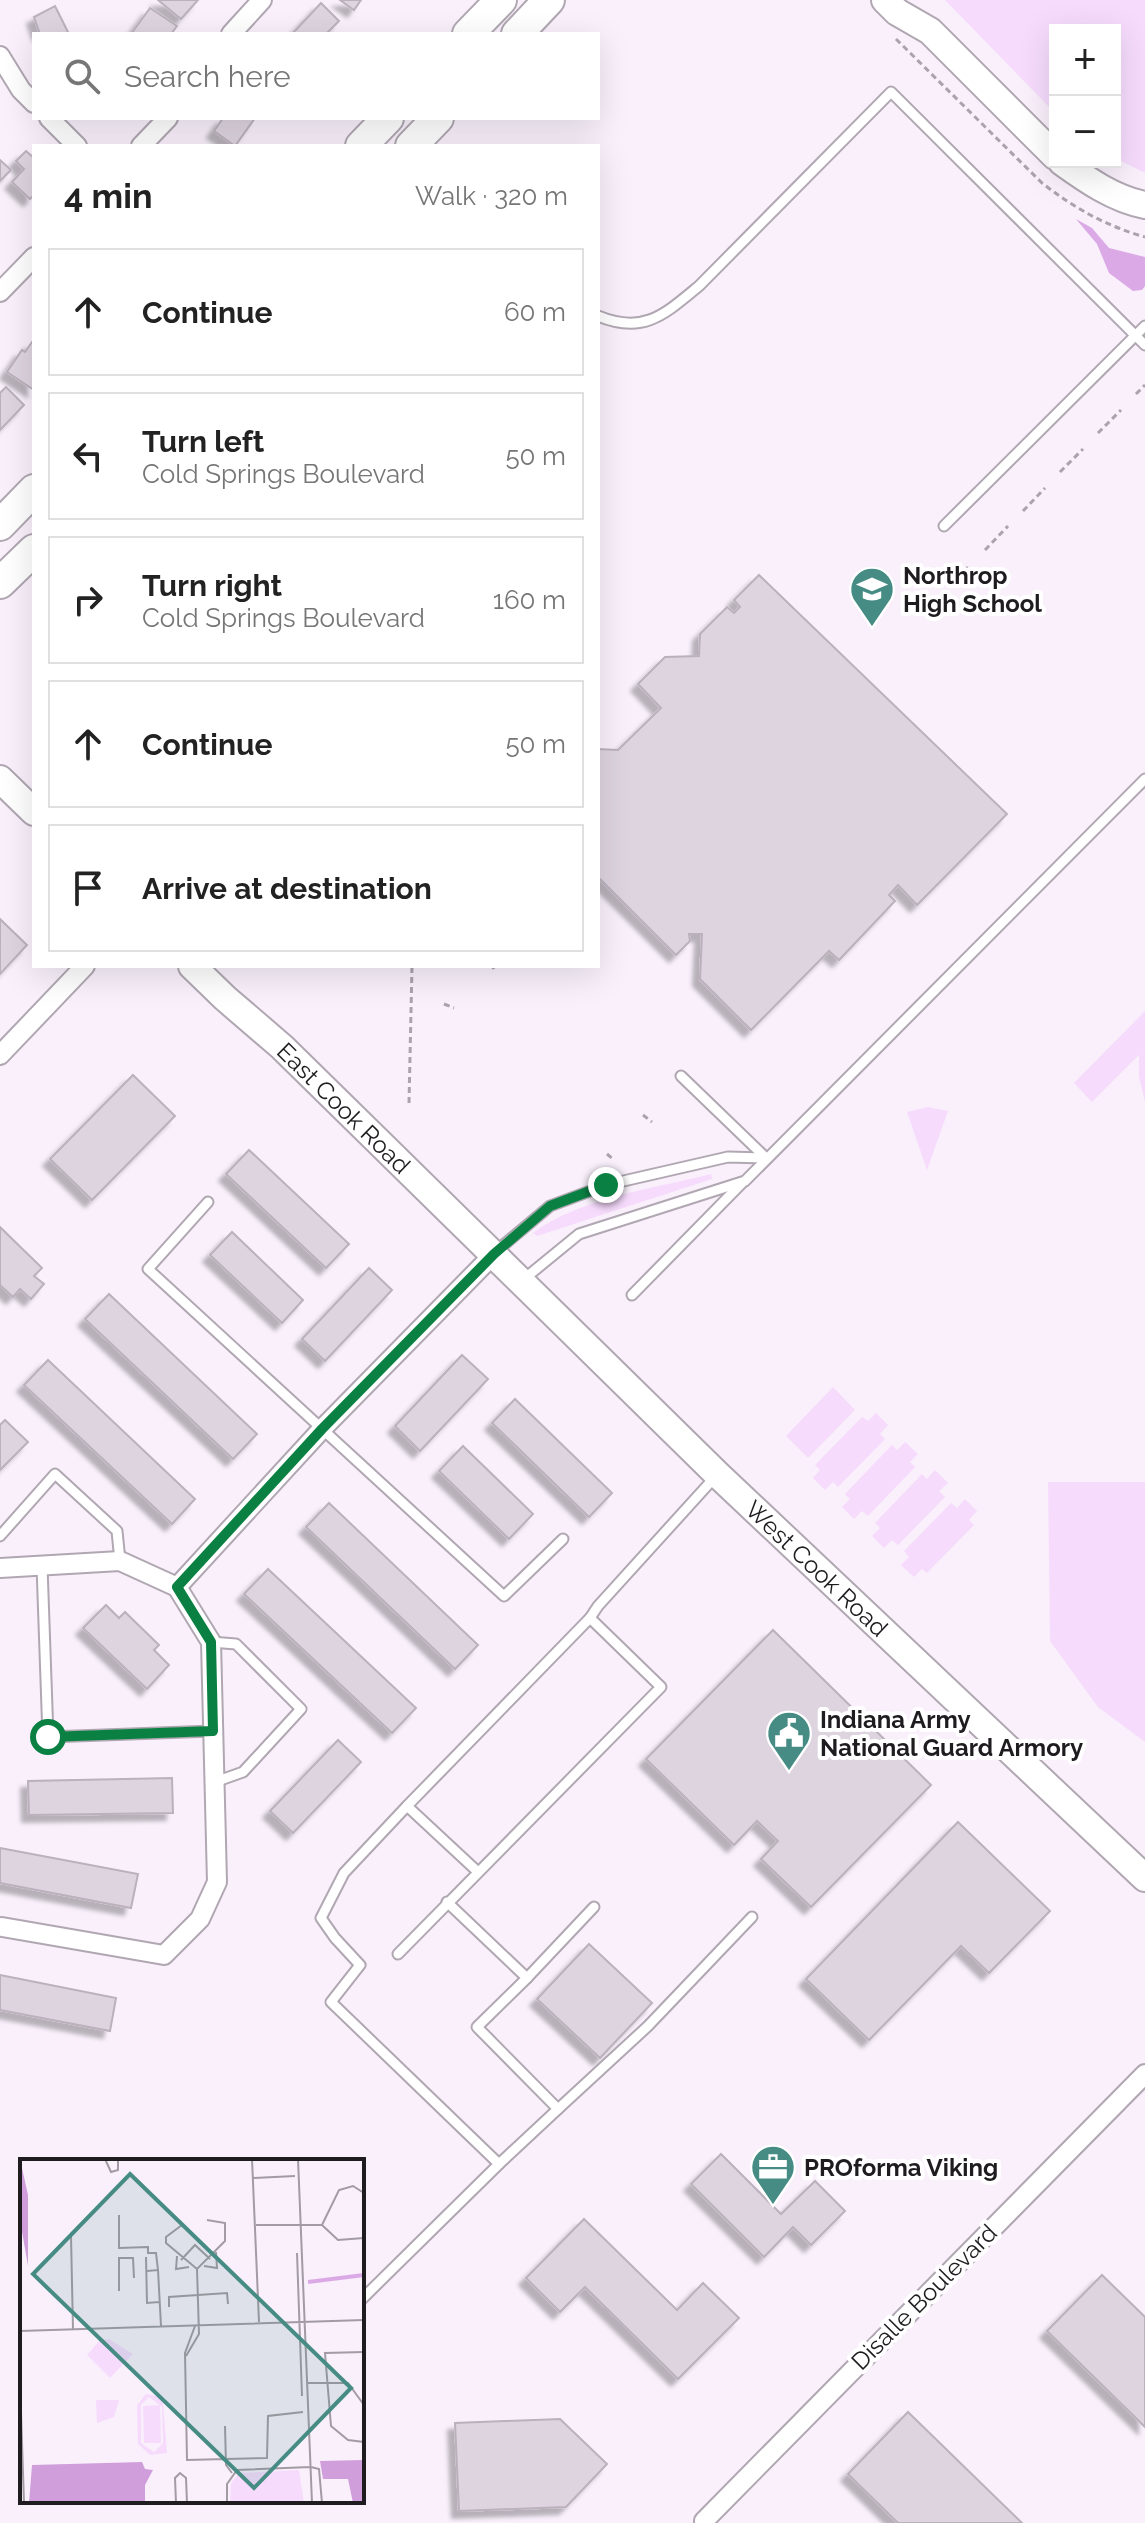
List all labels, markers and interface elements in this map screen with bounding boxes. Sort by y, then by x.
map controls [1049,24,1121,168]
button: + [1049,24,1121,96]
search box [32,32,600,120]
icon: search [60,54,104,98]
text: Search here [124,59,291,94]
button: − [1049,96,1121,168]
text: 4 min [64,176,152,216]
text: Walk · 320 m [415,181,568,211]
icon: ahead [66,290,110,334]
text: Continue [142,295,273,330]
text: 60 m [504,297,566,327]
text: Turn left [142,424,264,459]
icon: left [66,434,110,478]
text: 50 m [505,441,566,471]
text: Cold Springs Boulevard [142,459,425,489]
place label: Northrop High School [903,561,1042,618]
school or university icon: Northrop High School [848,565,896,628]
text: Turn right [142,568,282,603]
icon: right [66,578,110,622]
text: 160 m [493,585,566,615]
text: Cold Springs Boulevard [142,603,425,633]
icon: ahead [66,722,110,766]
text: Continue [142,727,273,762]
text: 50 m [505,729,566,759]
icon: arrive [66,866,110,910]
text: Arrive at destination [142,871,432,906]
street label: East Cook Road [271,1036,417,1179]
route end [588,1167,624,1203]
street label: West Cook Road [740,1494,894,1642]
place label: Indiana Army National Guard Armory [820,1705,1083,1762]
public building icon: Indiana Army National Guard Armory [765,1709,813,1772]
route start [30,1719,66,1755]
office icon: PROforma Viking [749,2143,797,2206]
place label: PROforma Viking [804,2153,998,2182]
inset map [20,2159,364,2503]
street label: Disalle Boulevard [845,2218,1003,2376]

